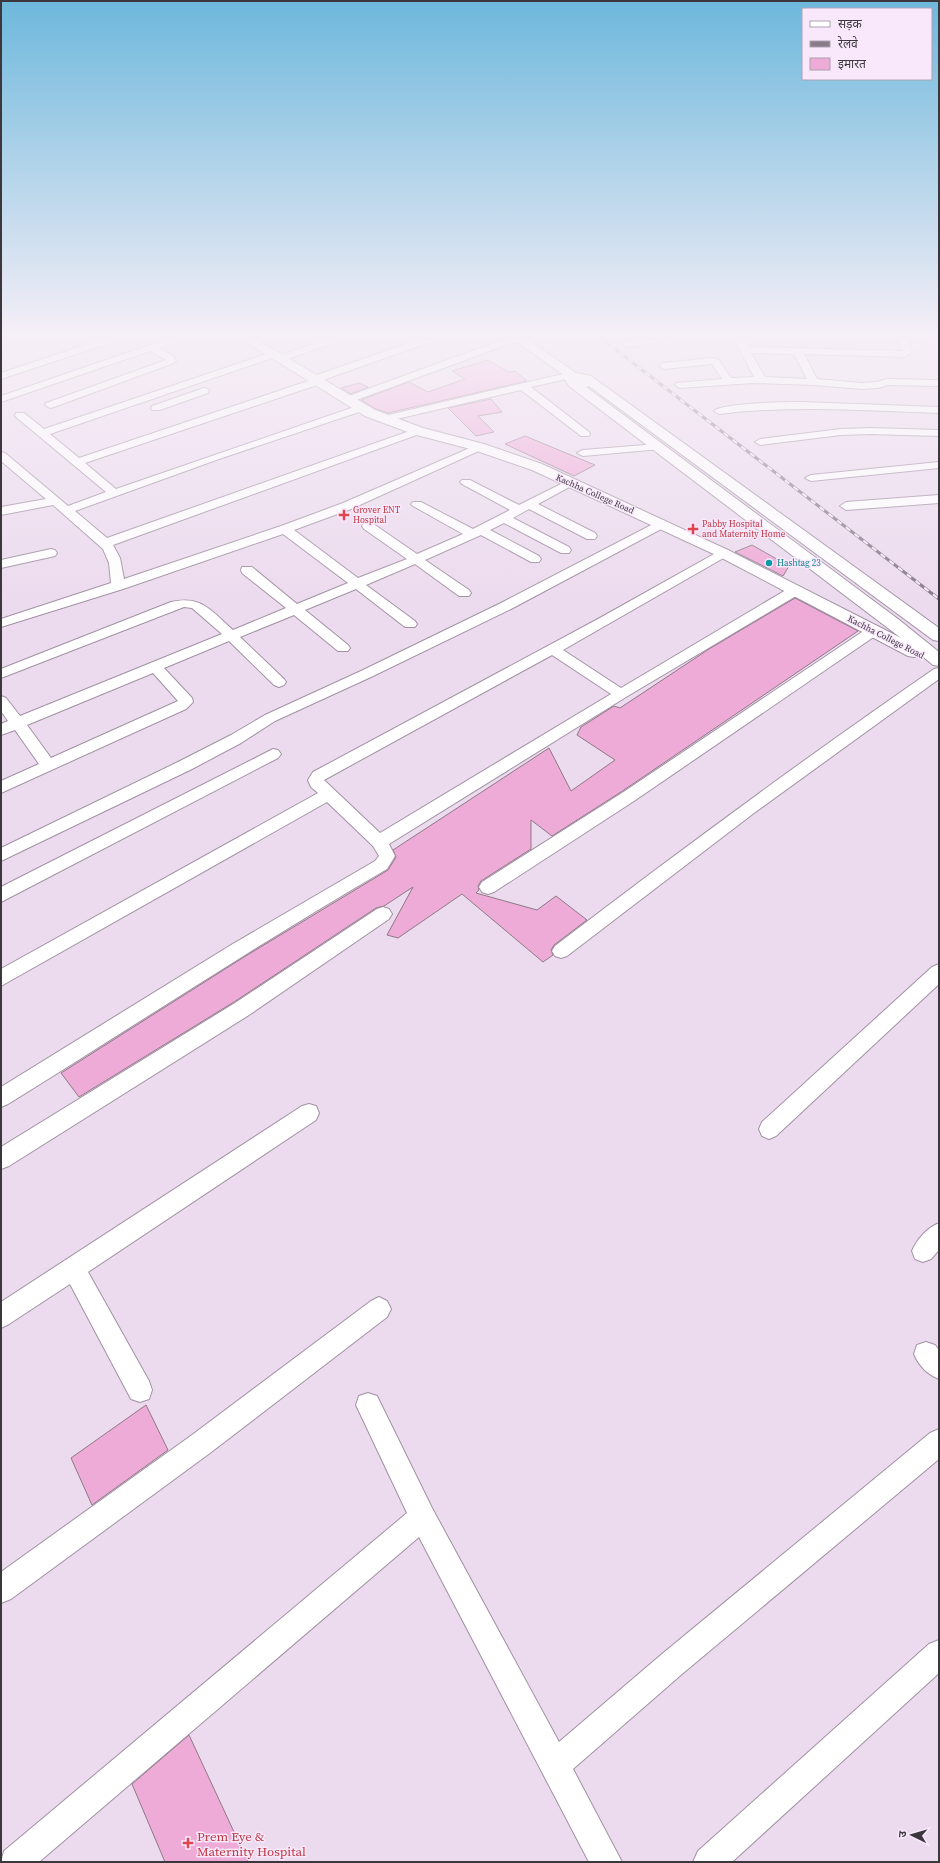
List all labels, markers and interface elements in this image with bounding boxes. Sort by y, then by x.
legend [802,8,932,80]
text: सड़क [838,16,863,32]
text: रेलवे [838,36,858,52]
text: इमारत [838,56,867,72]
street label: Kachha College Road [554,471,636,517]
place label: Grover ENT Hospital [353,504,401,526]
marker: Grover ENT Hospital [338,509,350,521]
place label: Pabby Hospital and Maternity Home [702,518,786,540]
marker: Pabby Hospital and Maternity Home [687,523,699,535]
place label: Hashtag 23 [777,557,821,569]
marker: Hashtag 23 [764,558,774,568]
street label: Kachha College Road [846,612,926,662]
north arrow [892,1815,932,1855]
place label: Prem Eye & Maternity Hospital [197,1828,306,1860]
text: उ [895,1830,910,1838]
marker: Prem Eye & Maternity Hospital [182,1837,194,1849]

